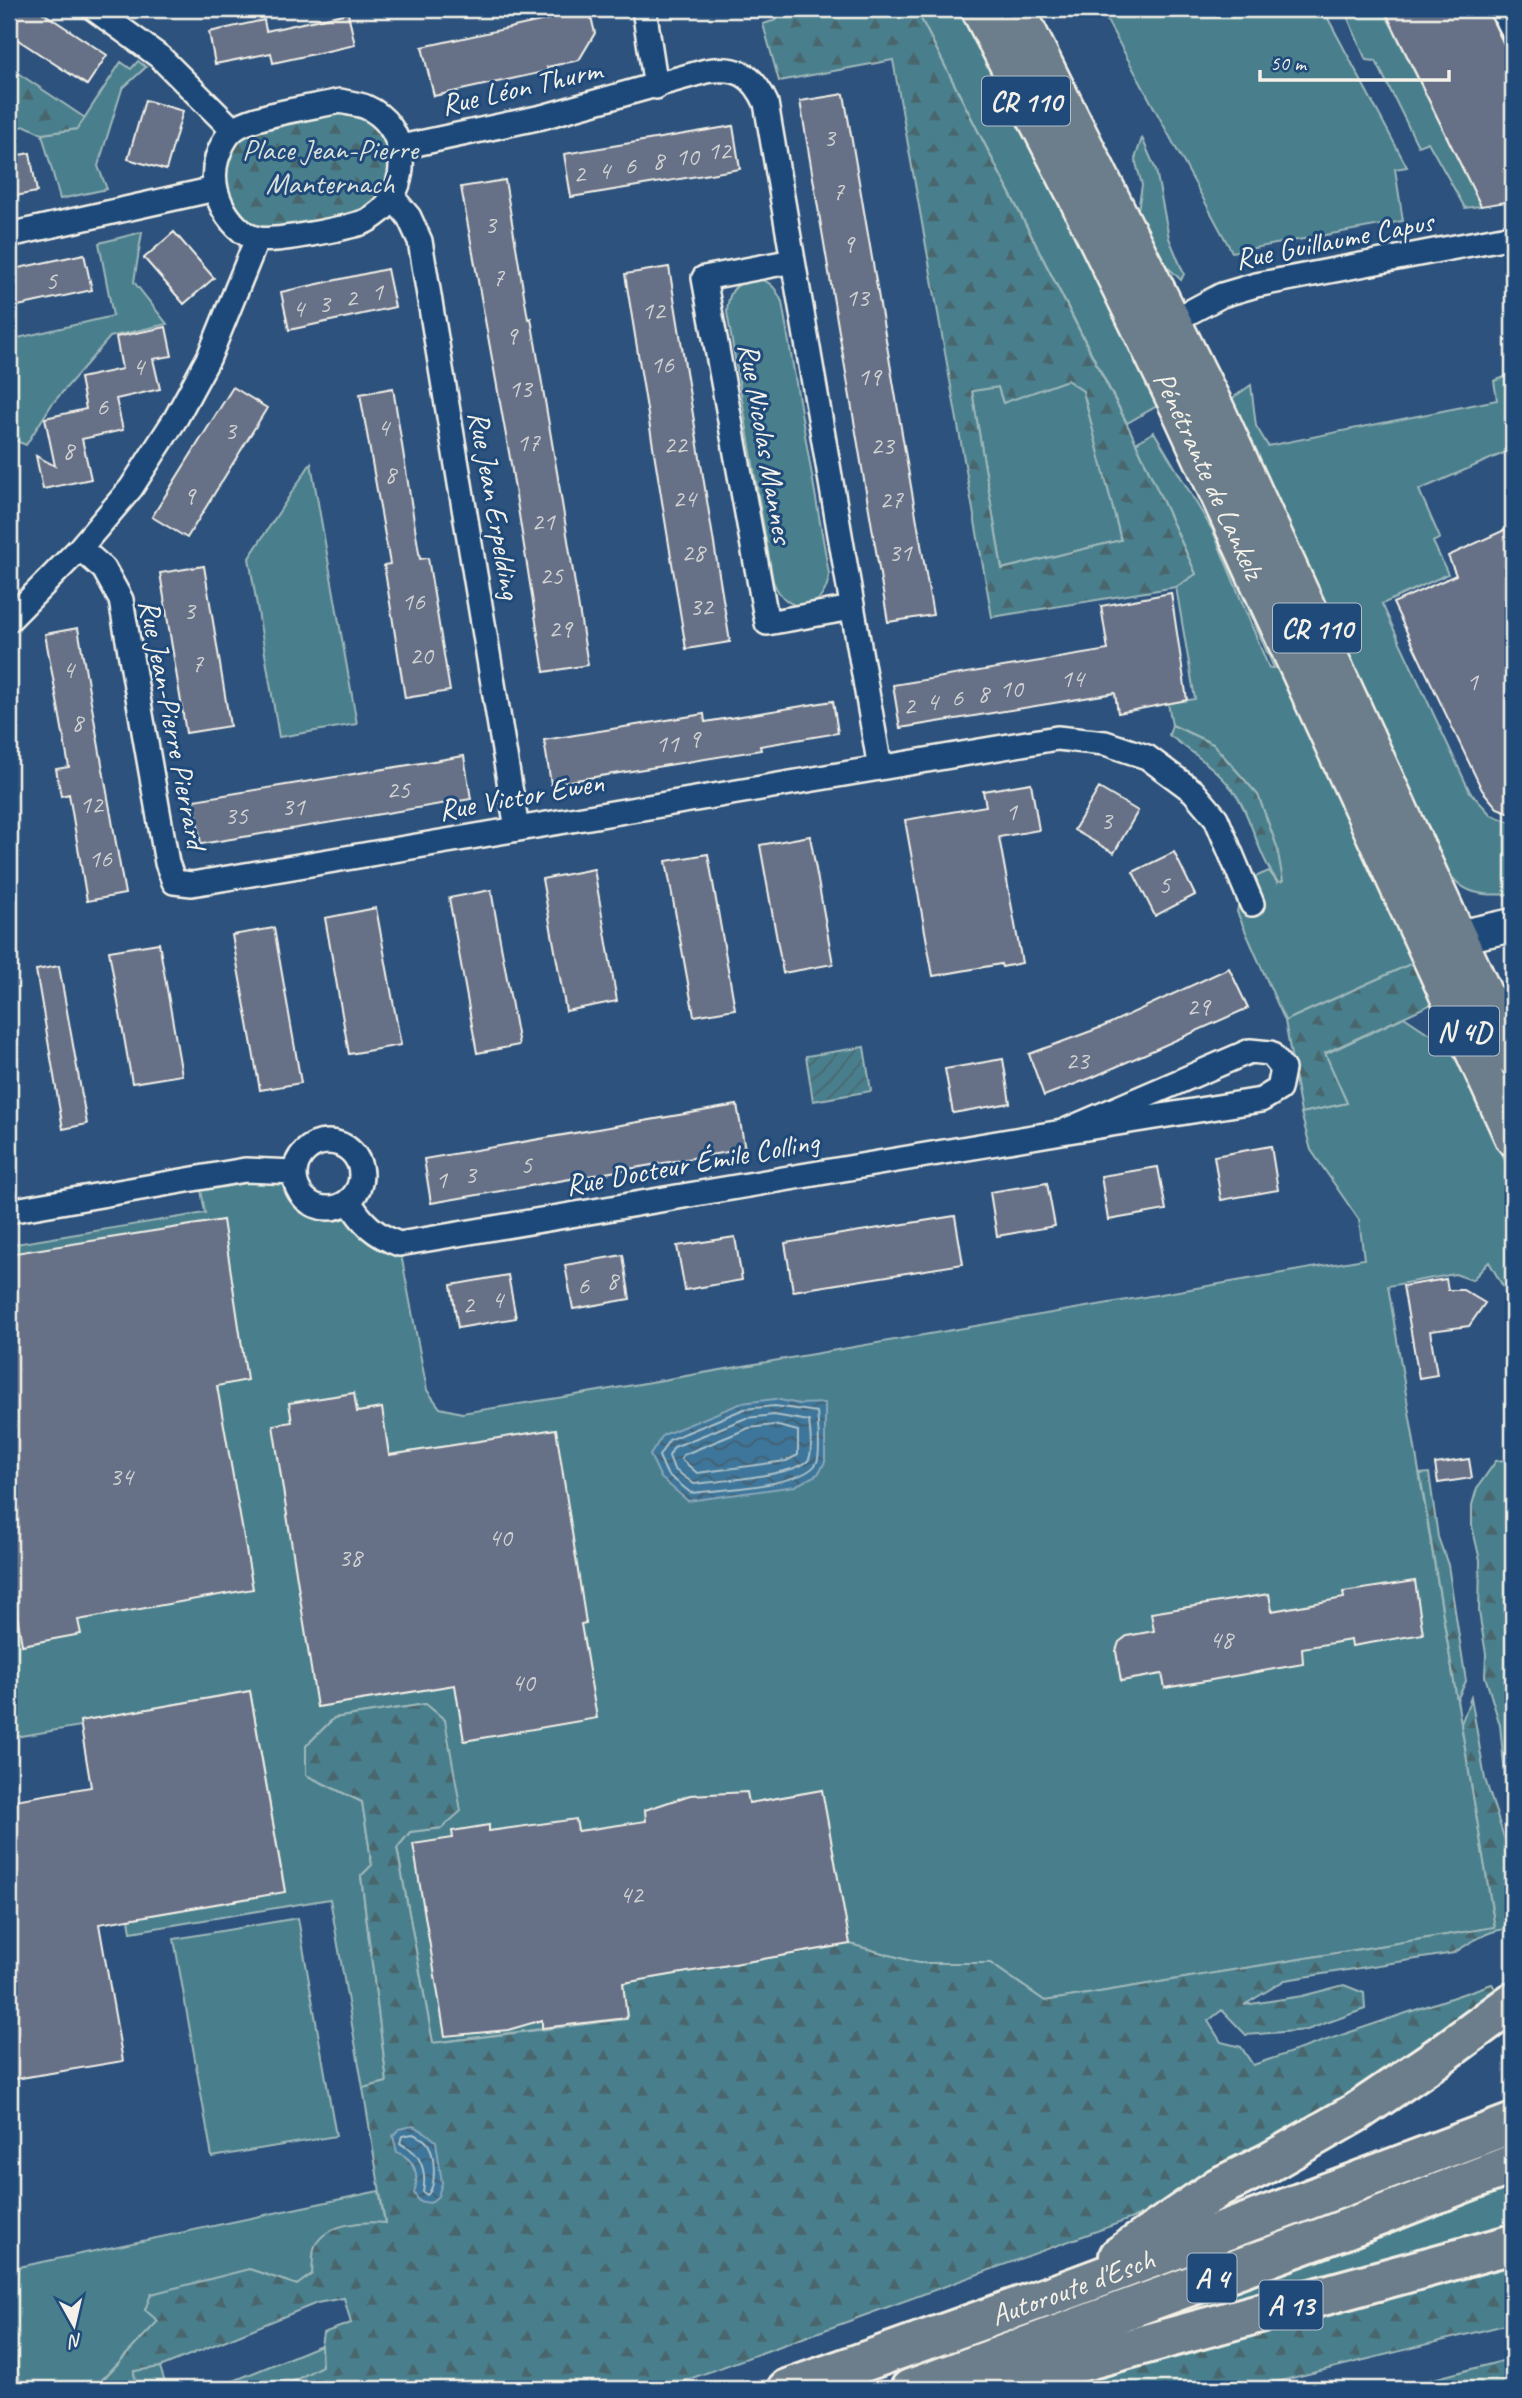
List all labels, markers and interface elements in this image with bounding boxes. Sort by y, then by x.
scale bar [1260,38,1448,82]
street label: Rue Léon Thurm [437,50,607,124]
text: 50 m [1270,50,1308,76]
road number: CR 110 [982,76,1070,126]
house number: 3 [823,121,837,154]
park label: Place Jean-Pierre Manternach [242,130,420,202]
house number: 12 [707,134,733,167]
house number: 10 [675,140,701,173]
house number: 8 [652,144,666,177]
house number: 6 [624,149,637,182]
house number: 4 [598,154,612,187]
house number: 2 [573,157,587,190]
house number: 7 [832,175,845,208]
street label: Rue Guillaume Capus [1232,202,1439,278]
house number: 3 [484,208,498,241]
house number: 9 [842,227,856,260]
house number: 7 [492,261,505,294]
house number: 5 [45,264,58,297]
house number: 1 [371,275,384,308]
house number: 2 [345,281,359,314]
house number: 13 [845,281,871,314]
house number: 3 [318,287,332,320]
house number: 4 [292,292,306,325]
house number: 12 [641,294,667,327]
house number: 9 [505,319,519,352]
street label: Rue Nicolas Mannes [730,340,803,549]
house number: 16 [650,348,675,381]
house number: 4 [132,350,146,383]
house number: 19 [857,360,883,393]
street label: Pénétrante de Lankelz [1145,365,1274,587]
house number: 13 [508,372,534,405]
house number: 6 [96,390,109,423]
street label: Rue Jean Erpelding [460,408,530,603]
house number: 4 [377,411,391,444]
house number: 3 [224,414,238,447]
house number: 17 [516,426,541,459]
house number: 22 [663,428,689,461]
house number: 23 [870,429,896,462]
house number: 8 [62,434,76,467]
house number: 8 [384,458,398,491]
house number: 9 [183,479,197,512]
house number: 24 [672,482,698,515]
house number: 27 [879,483,904,516]
house number: 21 [531,505,556,538]
house number: 28 [681,536,707,569]
house number: 31 [888,536,913,569]
house number: 25 [539,559,564,592]
house number: 16 [401,585,426,618]
house number: 32 [689,590,715,623]
house number: 3 [183,594,197,627]
street label: Rue Jean-Pierre Pierrard [130,596,217,856]
road number: CR 110 [1273,604,1361,652]
house number: 29 [548,612,574,645]
house number: 20 [409,639,435,672]
house number: 7 [191,647,204,680]
house number: 4 [62,653,76,686]
house number: 14 [1060,662,1086,695]
house number: 1 [1466,665,1479,698]
house number: 10 [999,672,1025,705]
house number: 8 [977,677,991,710]
house number: 6 [951,681,964,714]
house number: 4 [926,685,940,718]
house number: 2 [903,689,917,722]
house number: 8 [71,706,85,739]
house number: 9 [688,722,702,755]
house number: 11 [655,727,680,760]
street label: Rue Victor Ewen [435,763,607,829]
house number: 25 [386,773,411,806]
house number: 12 [79,788,105,821]
house number: 31 [281,790,306,823]
house number: 1 [1005,795,1018,828]
house number: 35 [224,799,249,832]
house number: 3 [1100,804,1114,837]
house number: 16 [88,842,113,875]
house number: 5 [1158,868,1171,901]
house number: 29 [1186,990,1212,1023]
road number: N 4D [1429,1006,1499,1056]
house number: 23 [1065,1044,1091,1077]
street label: Rue Docteur Émile Colling [562,1122,824,1204]
house number: 5 [520,1148,533,1181]
house number: 3 [464,1158,478,1191]
house number: 1 [435,1163,448,1196]
house number: 8 [606,1264,620,1297]
house number: 6 [577,1269,590,1302]
house number: 4 [491,1283,505,1316]
house number: 2 [462,1288,476,1321]
house number: 34 [109,1460,135,1493]
house number: 40 [488,1521,514,1554]
house number: 38 [338,1541,364,1574]
house number: 48 [1209,1623,1235,1656]
house number: 40 [511,1666,537,1699]
house number: 42 [619,1878,645,1911]
street label: Autoroute d'Esch [985,2240,1160,2334]
road number: A 4 [1188,2254,1236,2302]
road number: A 13 [1260,2280,1322,2330]
north arrow [38,2290,108,2360]
text: N [66,2328,84,2354]

